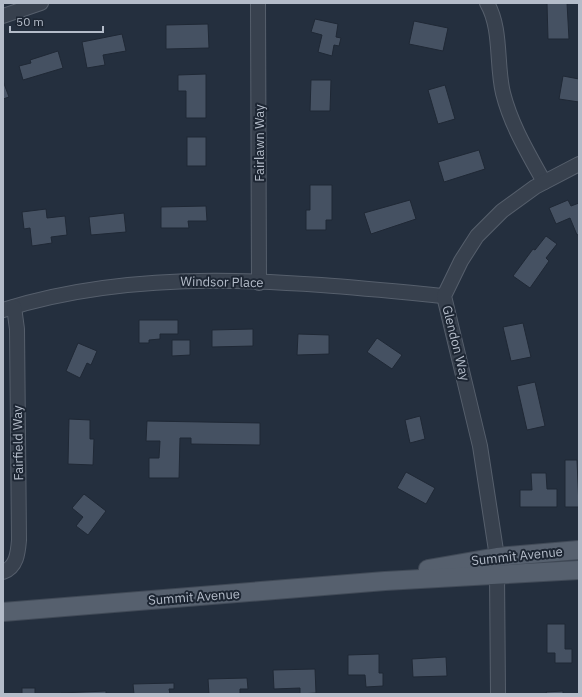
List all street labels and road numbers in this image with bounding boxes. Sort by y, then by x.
street label: Fairlawn Way [251,104,268,182]
street label: Windsor Place [180,273,264,291]
street label: Glendon Way [438,303,474,383]
street label: Fairfield Way [9,405,27,481]
street label: Summit Avenue [470,543,564,569]
street label: Summit Avenue [148,585,240,609]

